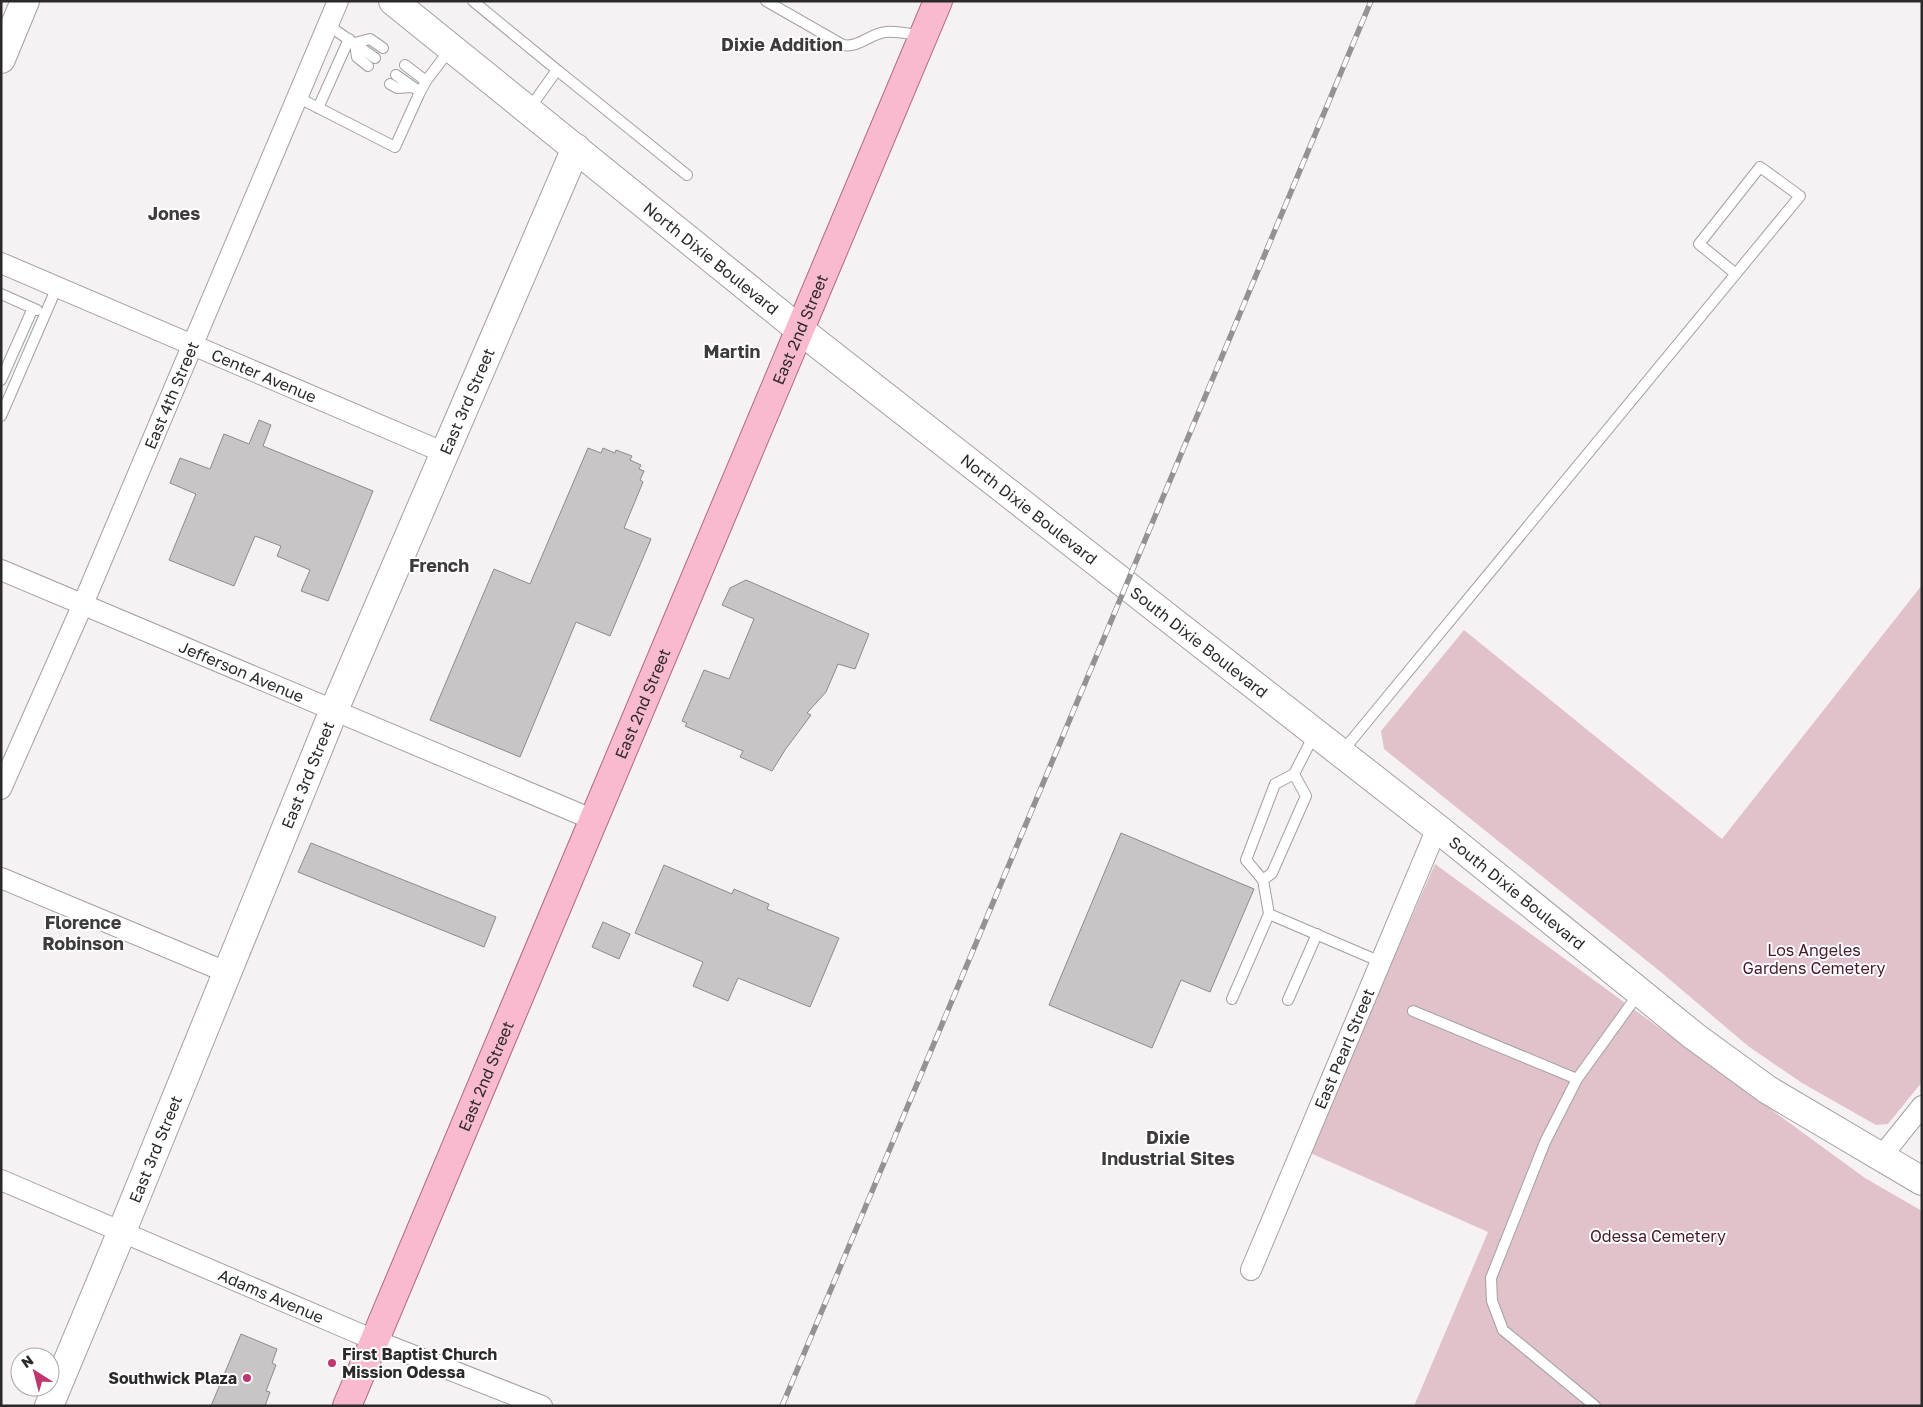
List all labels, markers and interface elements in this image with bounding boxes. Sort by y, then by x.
district label: Dixie Addition [721,33,843,55]
street label: North Dixie Boulevard [639,198,783,319]
district label: Jones [148,202,200,224]
street label: East 2nd Street [768,271,832,388]
street label: East 4th Street [140,338,203,452]
district label: Martin [704,340,761,362]
street label: Center Avenue [208,344,319,407]
street label: East 3rd Street [435,345,499,458]
street label: North Dixie Boulevard [957,449,1101,569]
district label: French [409,554,469,576]
street label: South Dixie Boulevard [1126,582,1272,702]
street label: Jefferson Avenue [176,636,307,707]
street label: East 2nd Street [610,645,675,762]
street label: East 3rd Street [277,718,338,832]
street label: South Dixie Boulevard [1445,832,1589,954]
district label: Florence Robinson [42,911,124,954]
park label: Los Angeles Gardens Cemetery [1743,940,1885,978]
street label: East Pearl Street [1310,985,1378,1112]
street label: East 2nd Street [454,1018,518,1134]
street label: East 3rd Street [125,1092,186,1206]
district label: Dixie Industrial Sites [1101,1126,1235,1169]
park label: Odessa Cemetery [1590,1226,1726,1246]
street label: Adams Avenue [215,1265,327,1327]
place label: First Baptist Church Mission Odessa [342,1344,497,1382]
north arrow [10,1347,60,1397]
text: N [18,1351,36,1371]
marker: First Baptist Church Mission Odessa [326,1357,338,1369]
place label: Southwick Plaza [108,1368,237,1388]
marker: Southwick Plaza [241,1372,253,1384]

